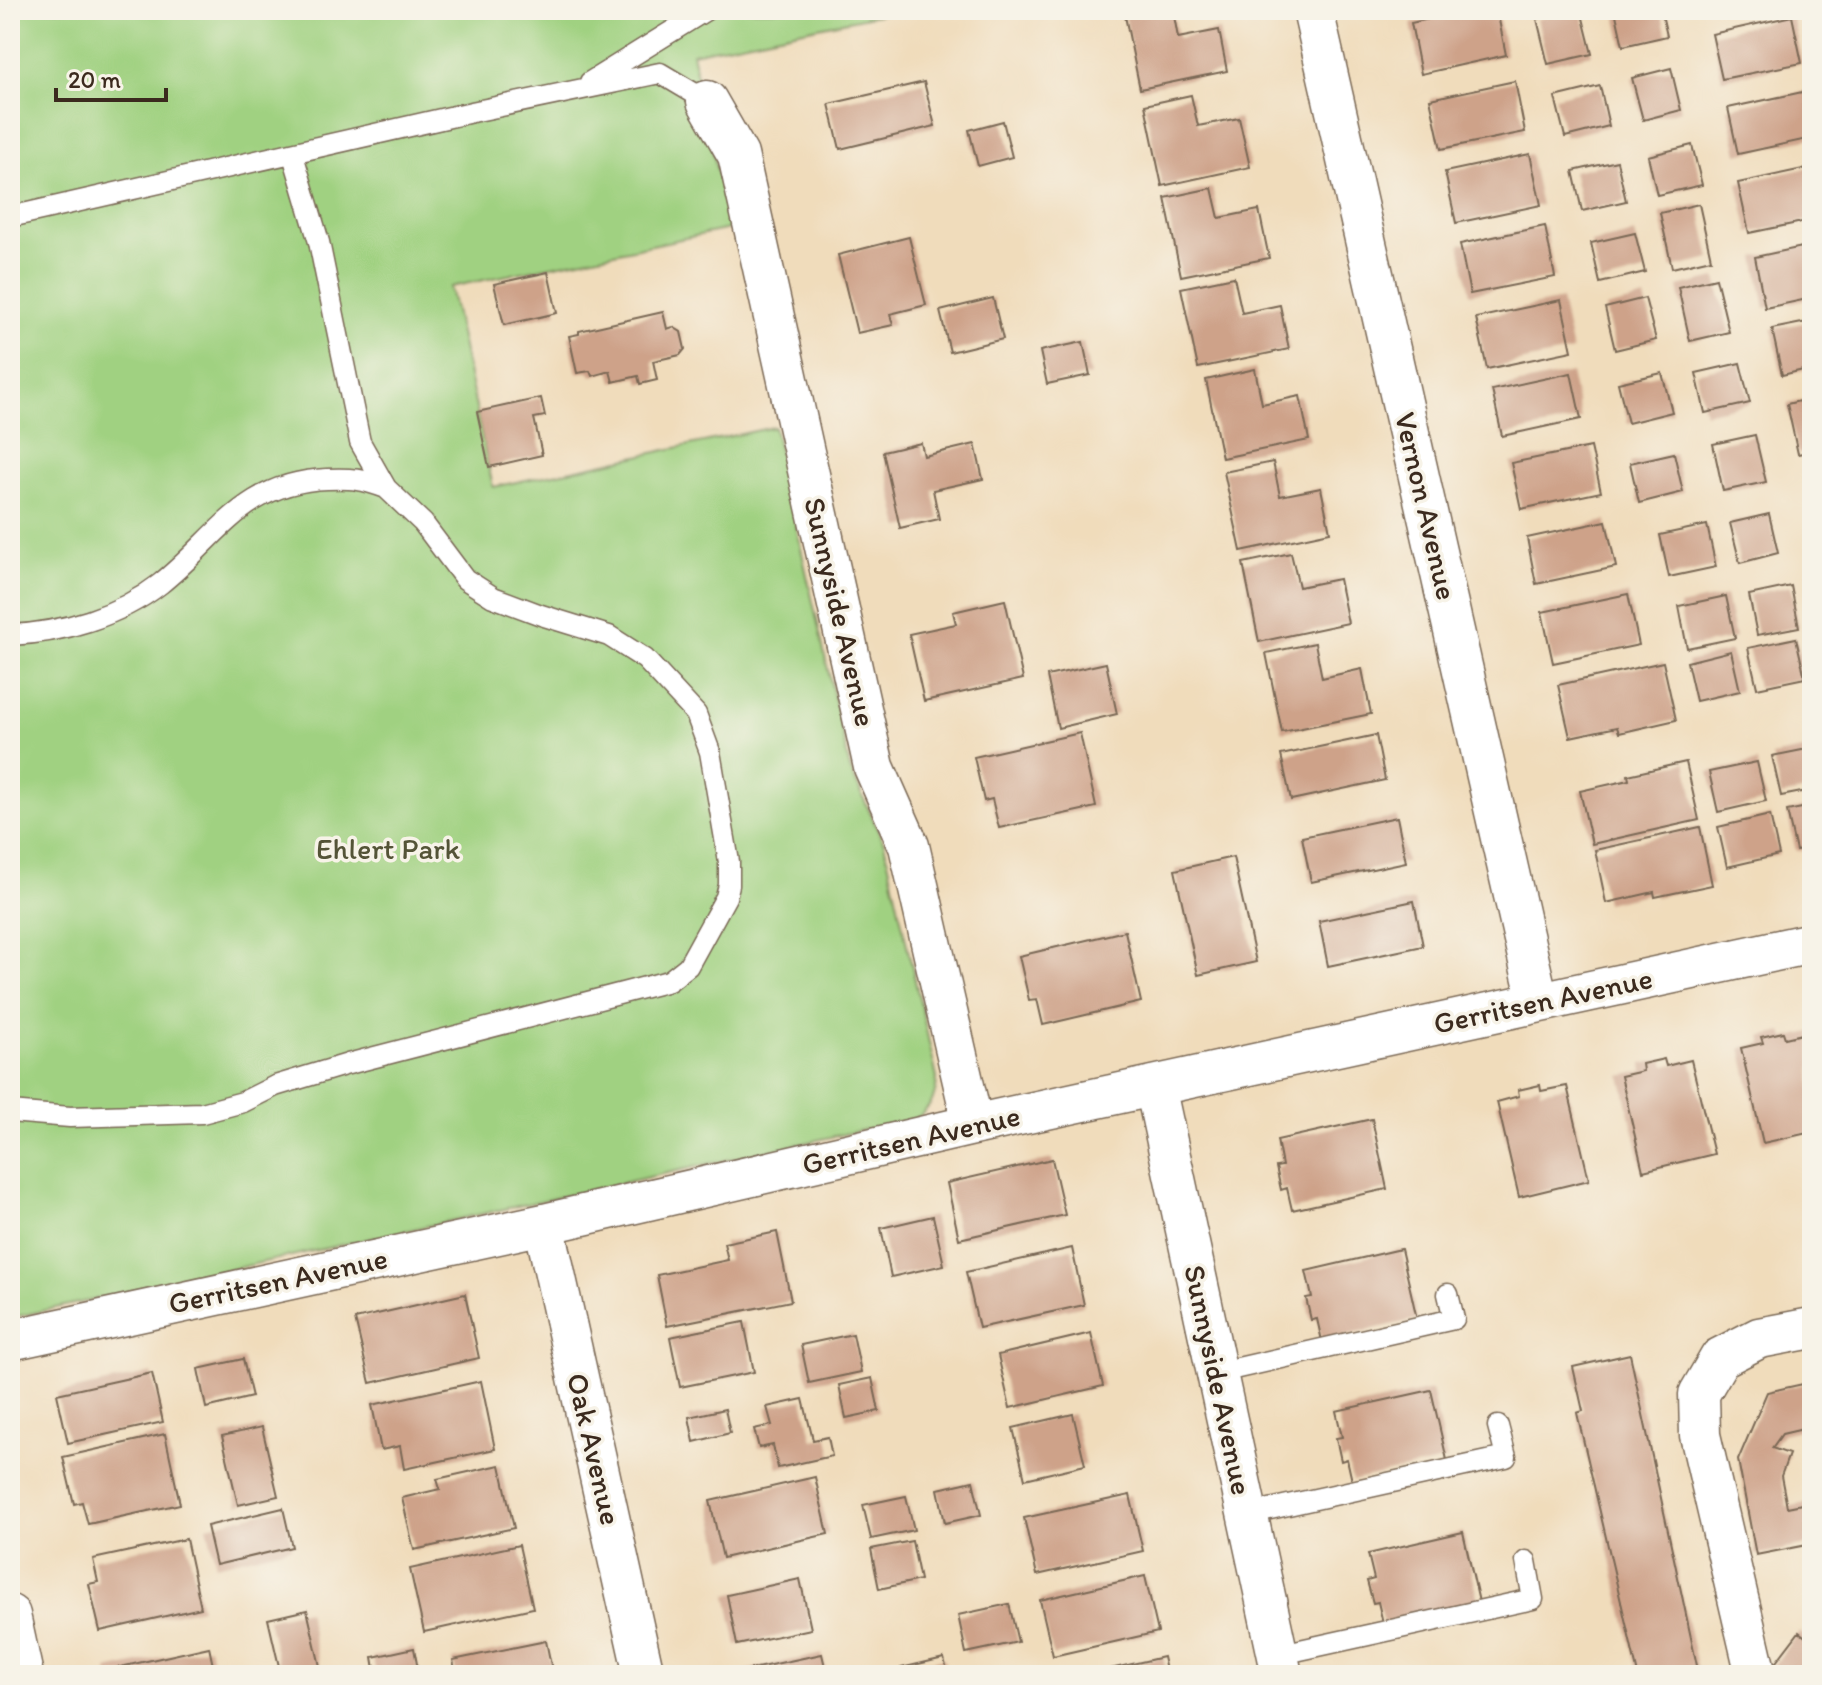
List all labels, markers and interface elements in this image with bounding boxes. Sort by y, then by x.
scale bar [56,52,166,102]
text: 20 m [68,65,121,94]
street label: Vernon Avenue [1387,408,1466,603]
street label: Sunnyside Avenue [796,494,885,730]
park label: Ehlert Park [316,830,461,867]
street label: Gerritsen Avenue [1430,959,1656,1042]
street label: Gerritsen Avenue [798,1096,1024,1183]
street label: Gerritsen Avenue [165,1239,391,1322]
street label: Sunnyside Avenue [1176,1262,1261,1498]
street label: Oak Avenue [559,1369,630,1528]

